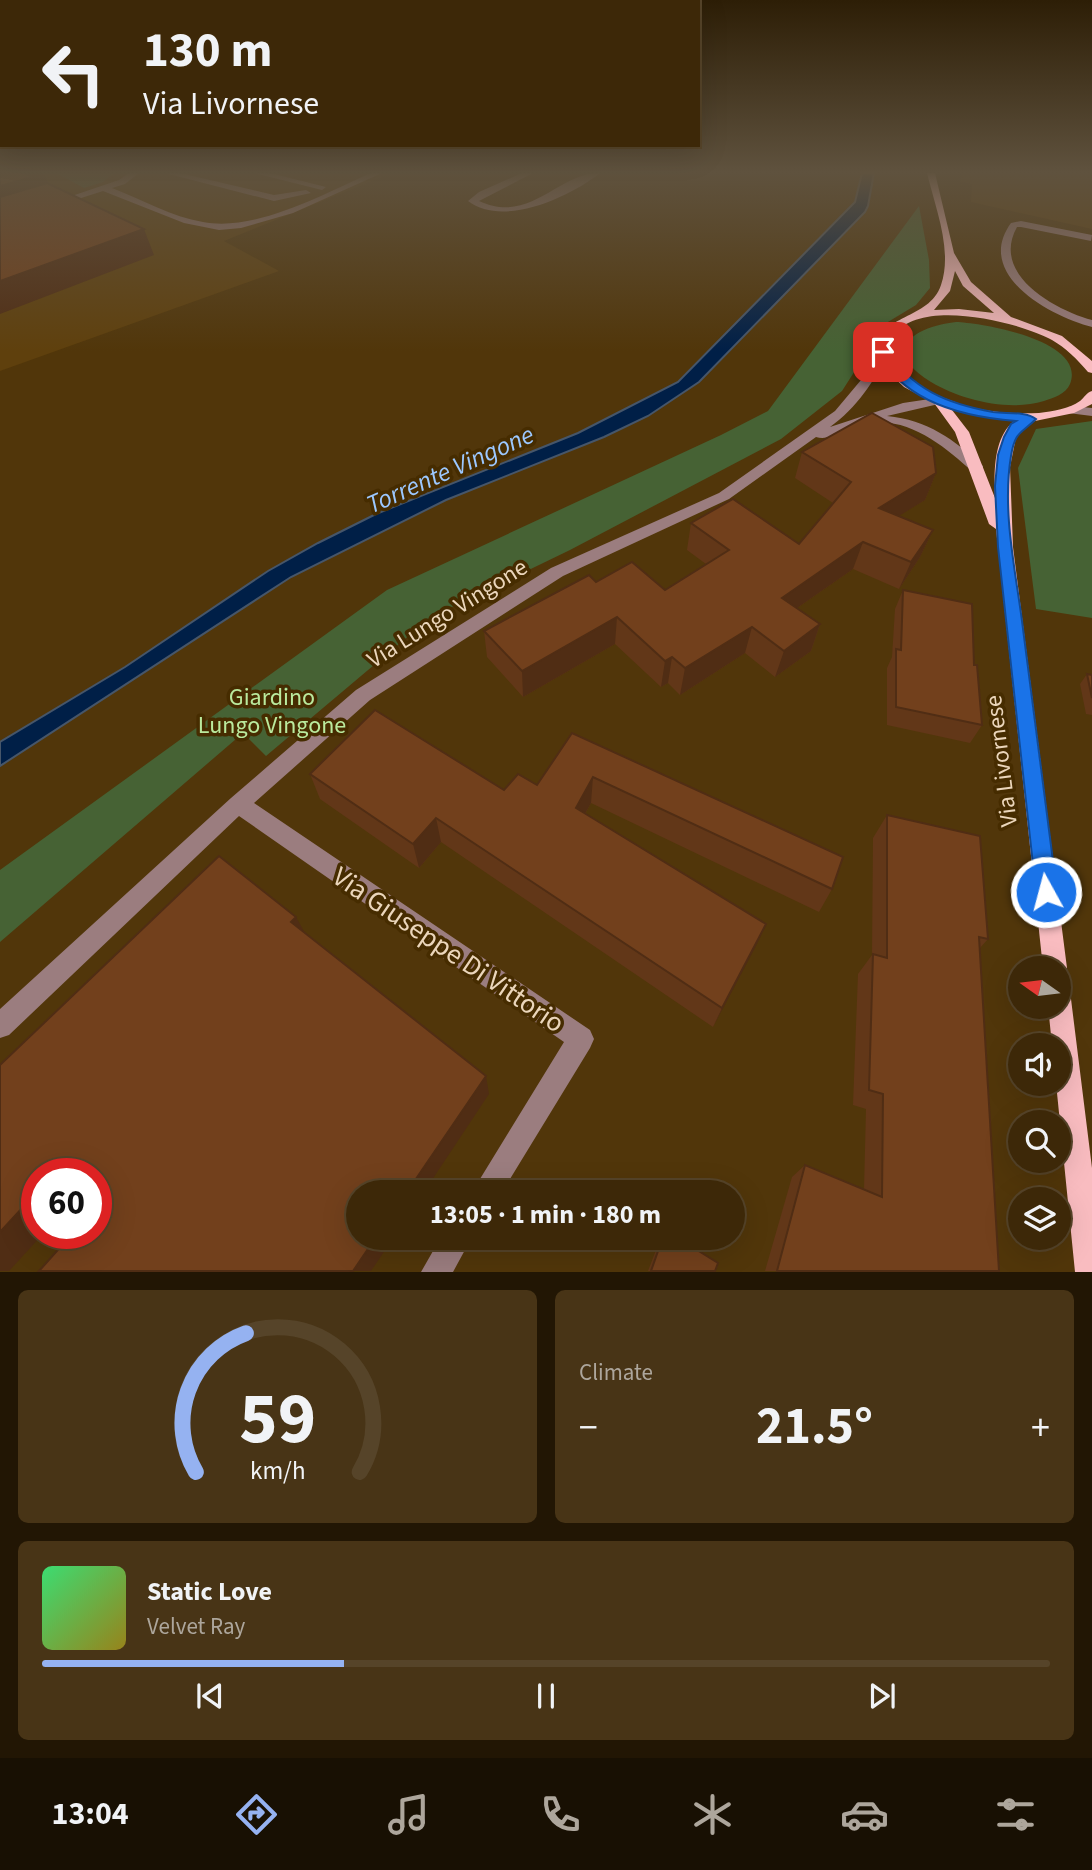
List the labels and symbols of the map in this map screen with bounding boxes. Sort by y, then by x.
pin [853,322,913,382]
water label: Torrente Vingone [360,416,540,523]
street label: Via Lungo Vingone [360,550,534,677]
park label: Giardino Lungo Vingone [198,680,346,743]
street label: Via Livornese [976,693,1027,829]
position arrow [1009,855,1083,929]
street label: Via Giuseppe Di Vittorio [324,857,573,1043]
north arrow [1008,956,1071,1018]
speed limit sign: 60 [21,1158,112,1249]

